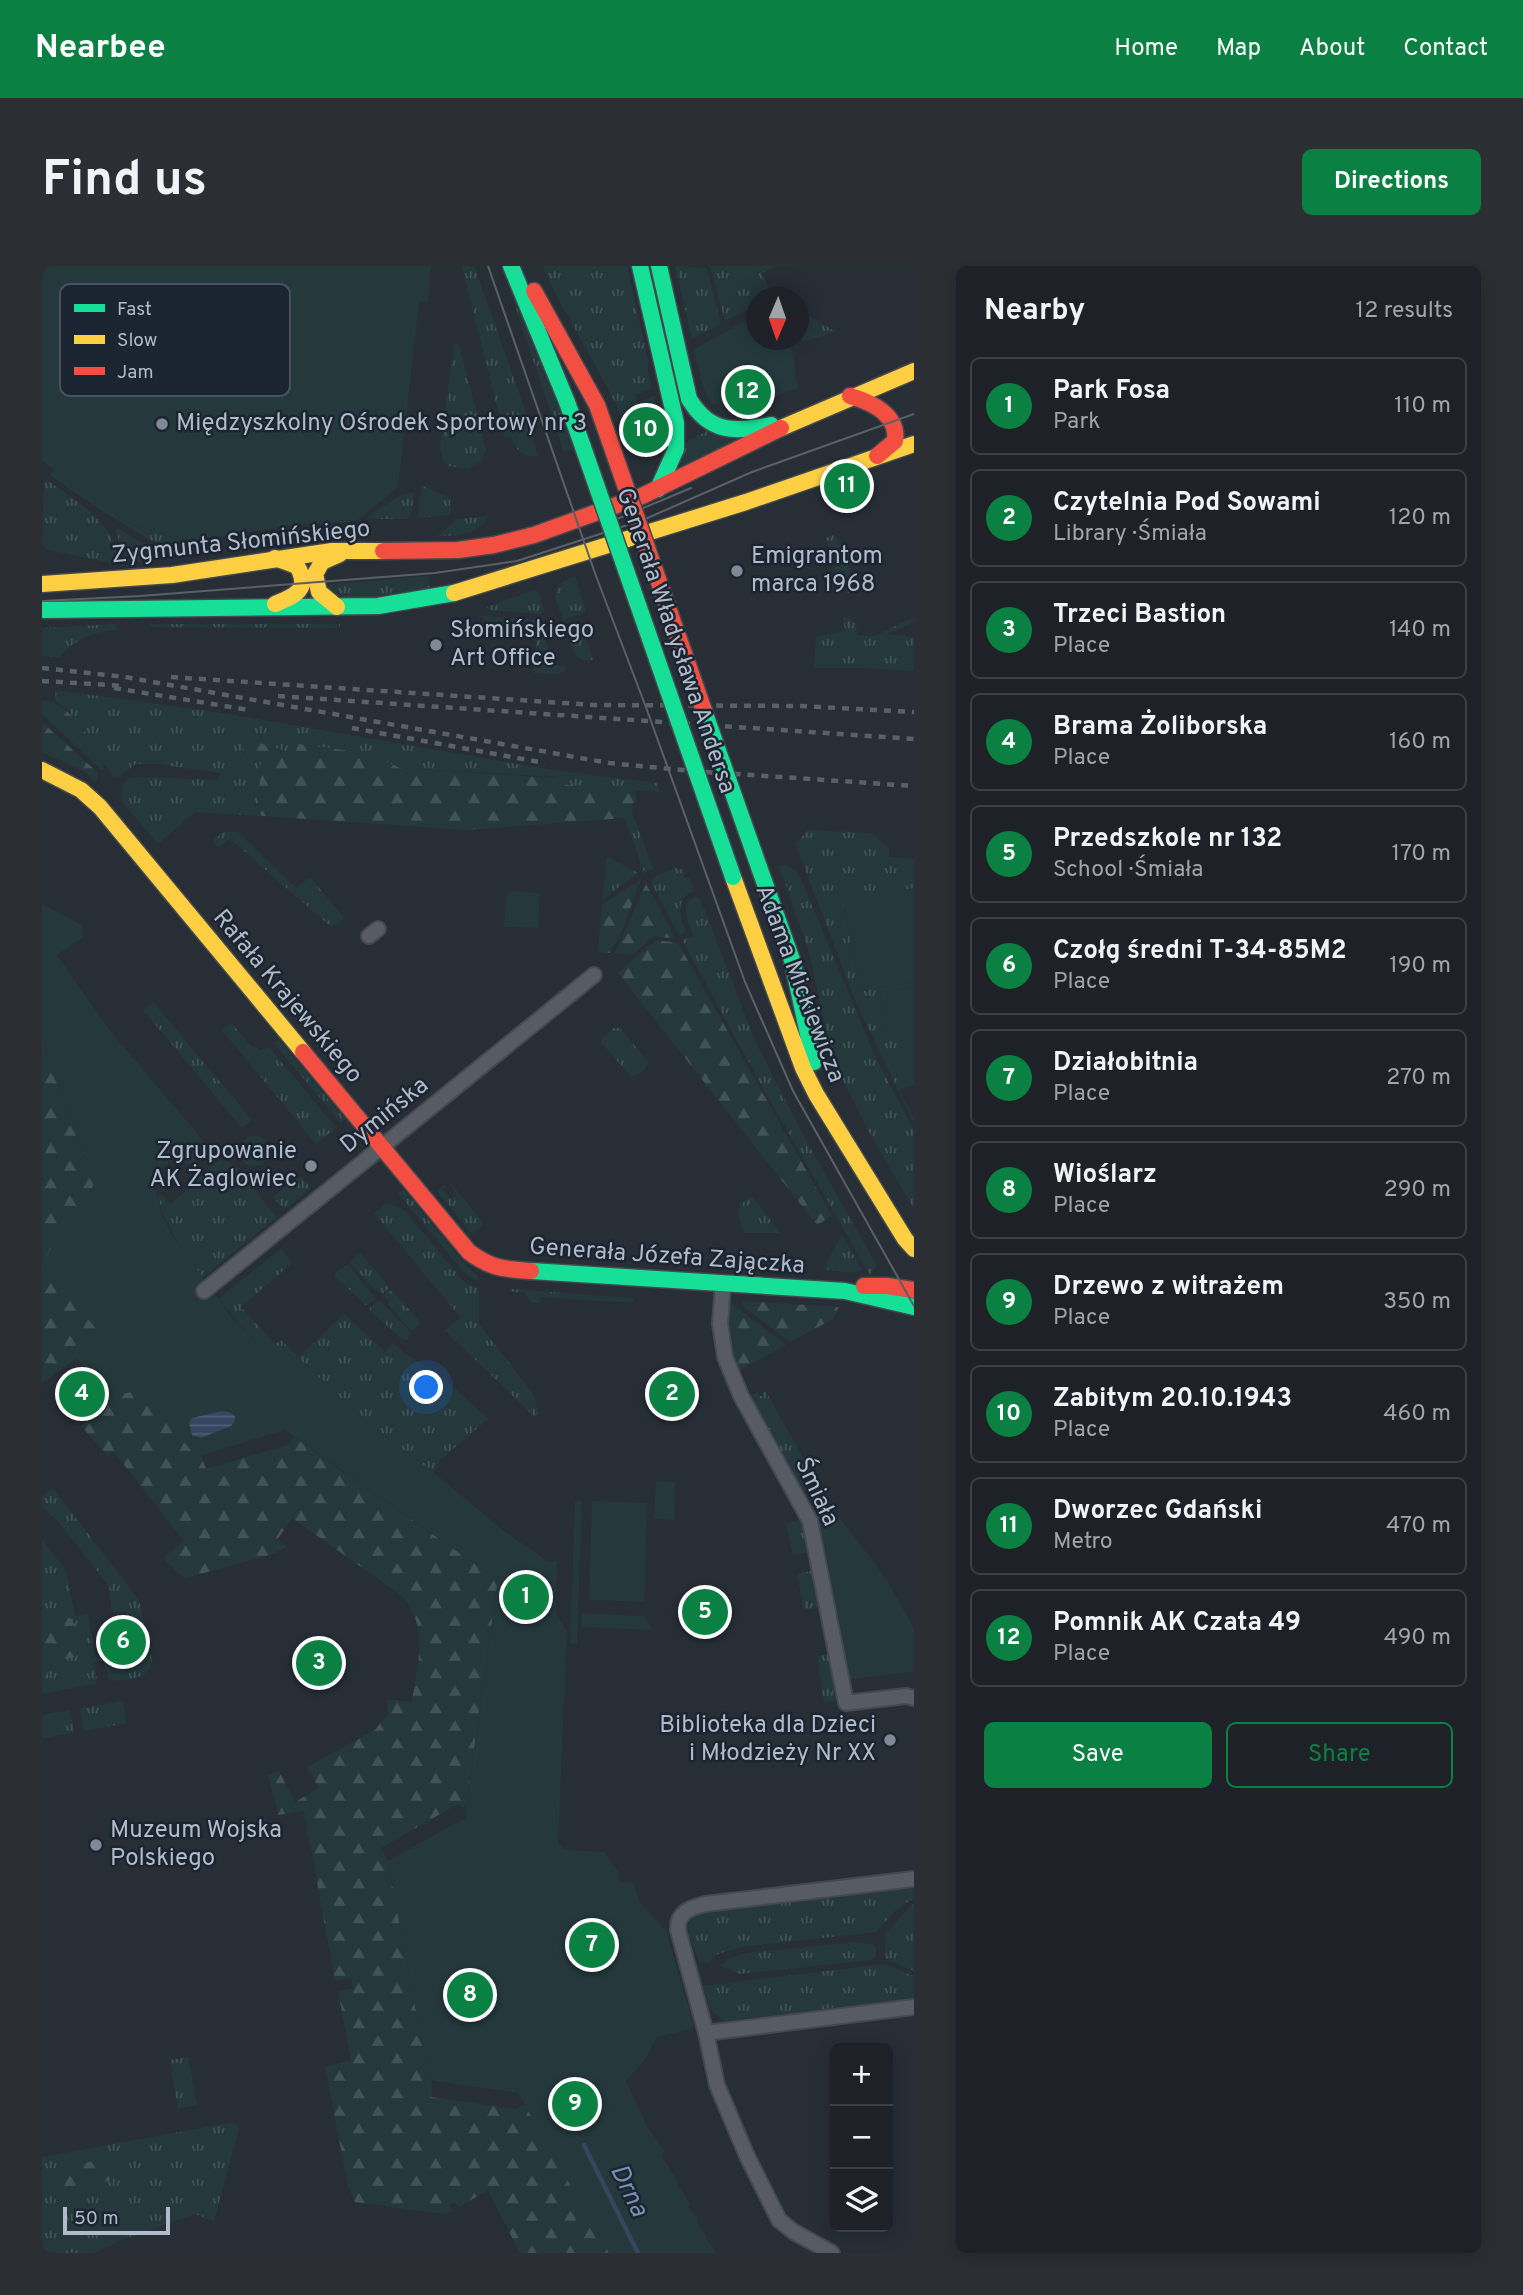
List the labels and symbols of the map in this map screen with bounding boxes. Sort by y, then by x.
legend [60,284,290,396]
north arrow [746,287,809,350]
text: Fast [117,298,152,322]
text: Slow [117,329,157,353]
text: Jam [117,361,154,385]
pin: 12 [725,366,771,418]
pin: 10 [623,404,669,456]
place label: Międzyszkolny Ośrodek Sportowy nr 3 [176,409,587,439]
marker: Międzyszkolny Ośrodek Sportowy nr 3 [154,416,170,432]
pin: 11 [824,460,870,512]
street label: Generała Władysława Andersa [609,484,741,798]
street label: Zygmunta Słomińskiego [110,514,372,572]
place label: Emigrantom marca 1968 [751,542,883,600]
marker: Emigrantom marca 1968 [729,563,745,579]
place label: Słomińskiego Art Office [450,616,594,674]
marker: Słomińskiego Art Office [428,637,444,653]
street label: Adama Mickiewicza [747,881,851,1087]
street label: Rafała Krajewskiego [206,904,368,1090]
street label: Dymińska [335,1071,435,1161]
place label: Zgrupowanie AK Żaglowiec [150,1137,297,1195]
marker: Zgrupowanie AK Żaglowiec [303,1158,319,1174]
street label: Generała Józefa Zajączka [528,1232,806,1282]
pin: 4 [59,1368,105,1420]
pin: 2 [649,1368,695,1420]
your location [409,1370,443,1404]
street label: Śmiała [787,1452,847,1531]
pin: 1 [503,1571,549,1623]
pin: 5 [682,1586,728,1638]
pin: 6 [100,1616,146,1668]
pin: 3 [296,1637,342,1689]
place label: Biblioteka dla Dzieci i Młodzieży Nr XX [659,1711,876,1769]
marker: Biblioteka dla Dzieci i Młodzieży Nr XX [882,1732,898,1748]
place label: Muzeum Wojska Polskiego [110,1816,282,1874]
marker: Muzeum Wojska Polskiego [88,1837,104,1853]
pin: 7 [569,1919,615,1971]
pin: 8 [447,1969,493,2021]
pin: 9 [552,2078,598,2130]
water label: Drna [601,2159,655,2223]
scale bar [63,2204,170,2236]

